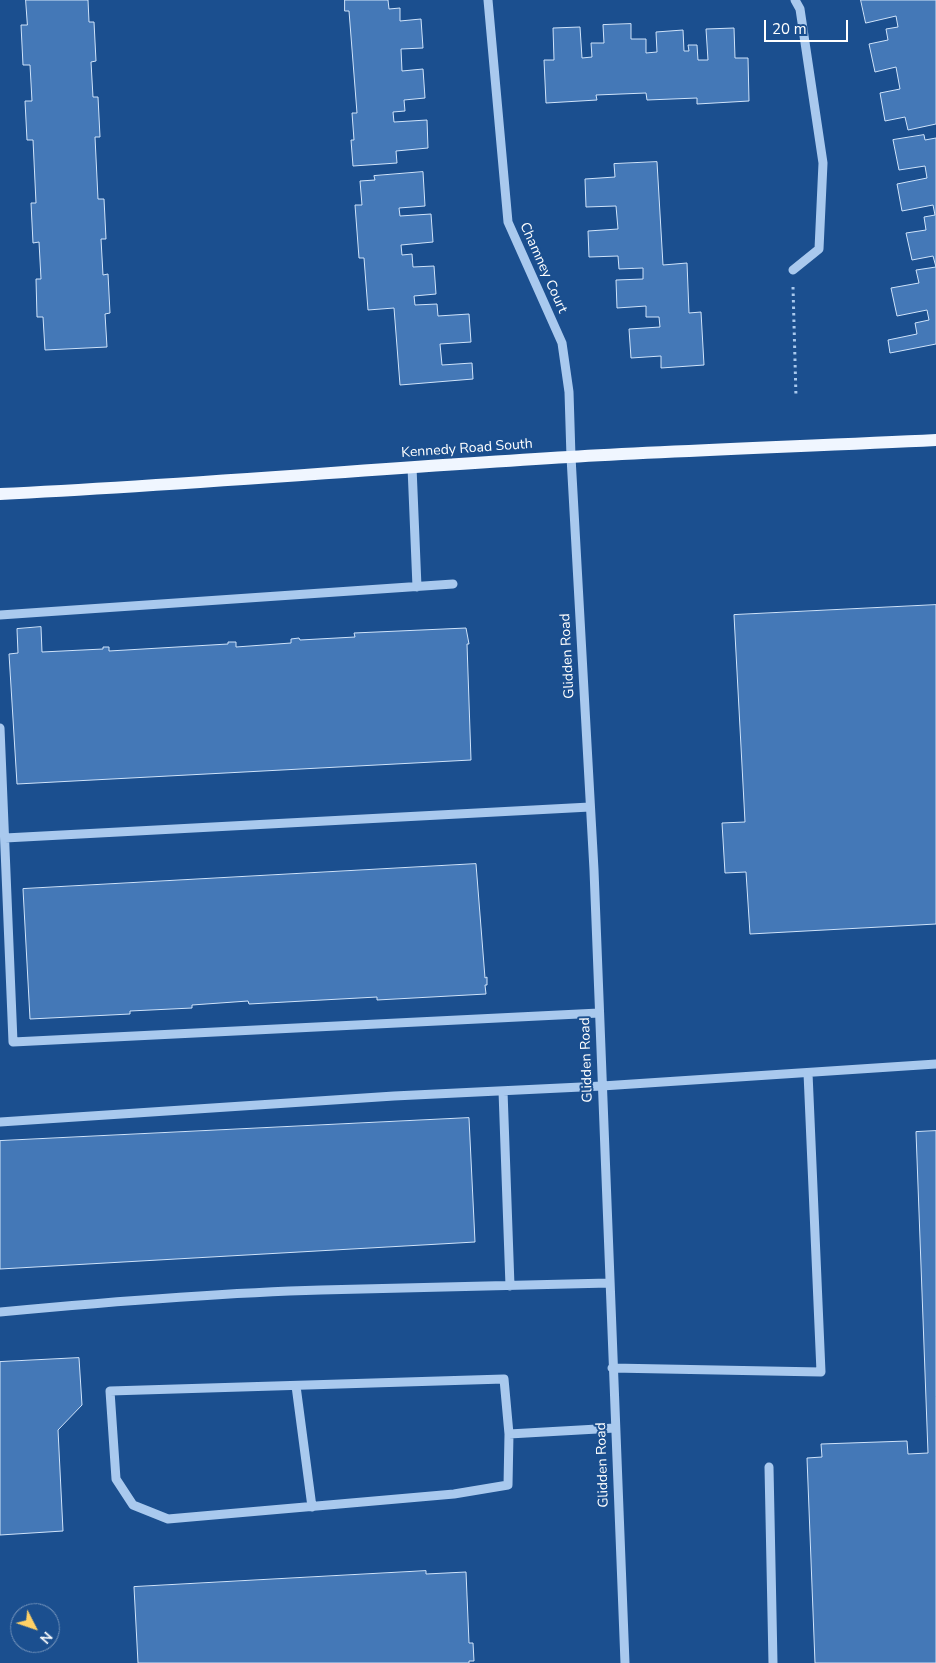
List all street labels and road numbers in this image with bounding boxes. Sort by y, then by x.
street label: Chamney Court [515,220,571,316]
street label: Kennedy Road South [401,436,533,462]
street label: Glidden Road [557,613,579,699]
street label: Glidden Road [577,1017,597,1103]
street label: Glidden Road [593,1422,613,1508]

